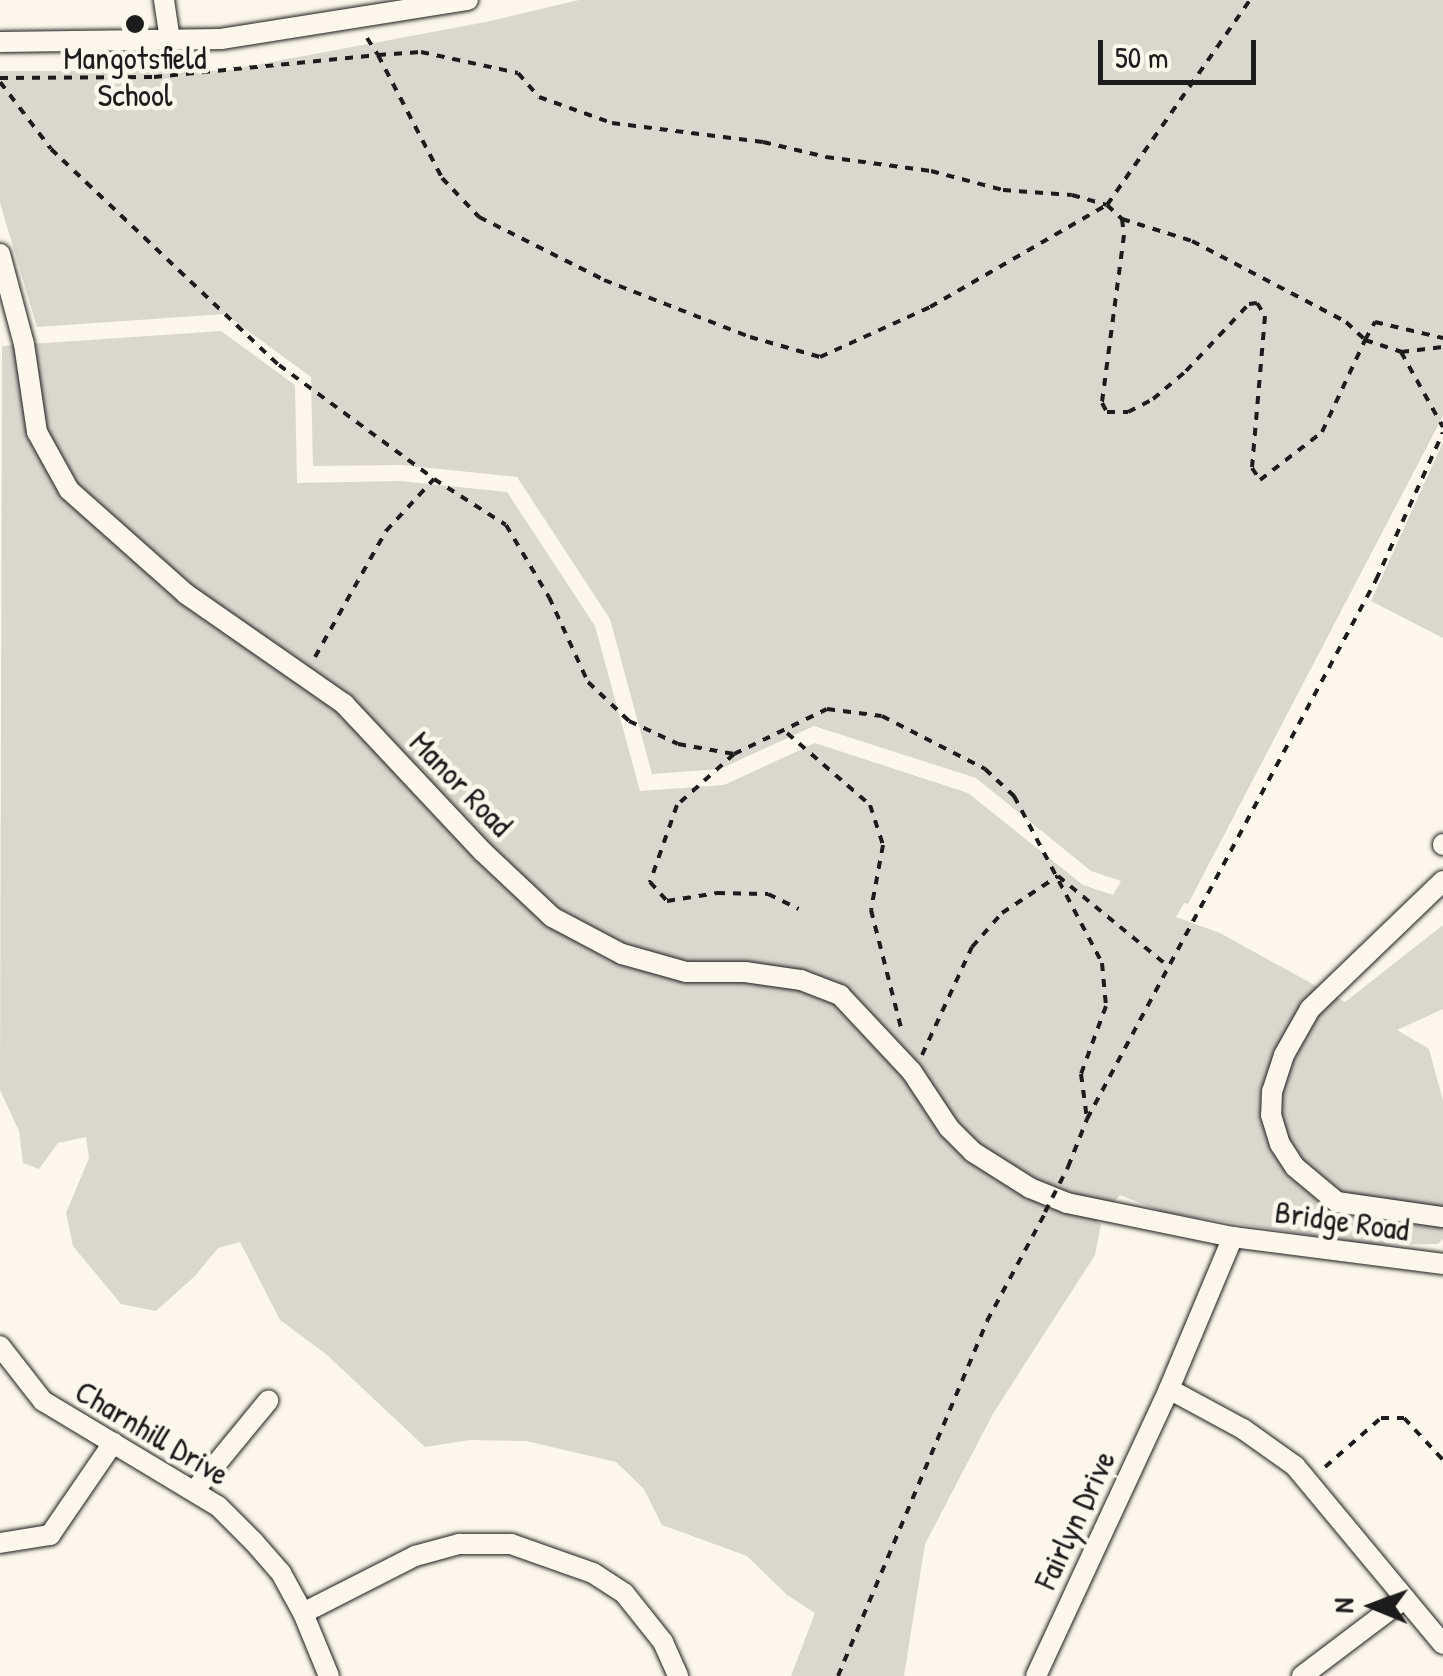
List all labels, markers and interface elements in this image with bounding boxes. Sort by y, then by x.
marker: Mangotsfield School [124,13,146,35]
scale bar [1103,20,1260,82]
text: 50 m [1115,37,1168,77]
place label: Mangotsfield School [63,40,207,115]
street label: Manor Road [402,724,520,844]
street label: Bridge Road [1272,1193,1412,1249]
street label: Charnhill Drive [68,1372,236,1494]
street label: Fairlyn Drive [1026,1445,1124,1595]
north arrow [1323,1556,1423,1656]
text: N [1324,1598,1362,1613]

